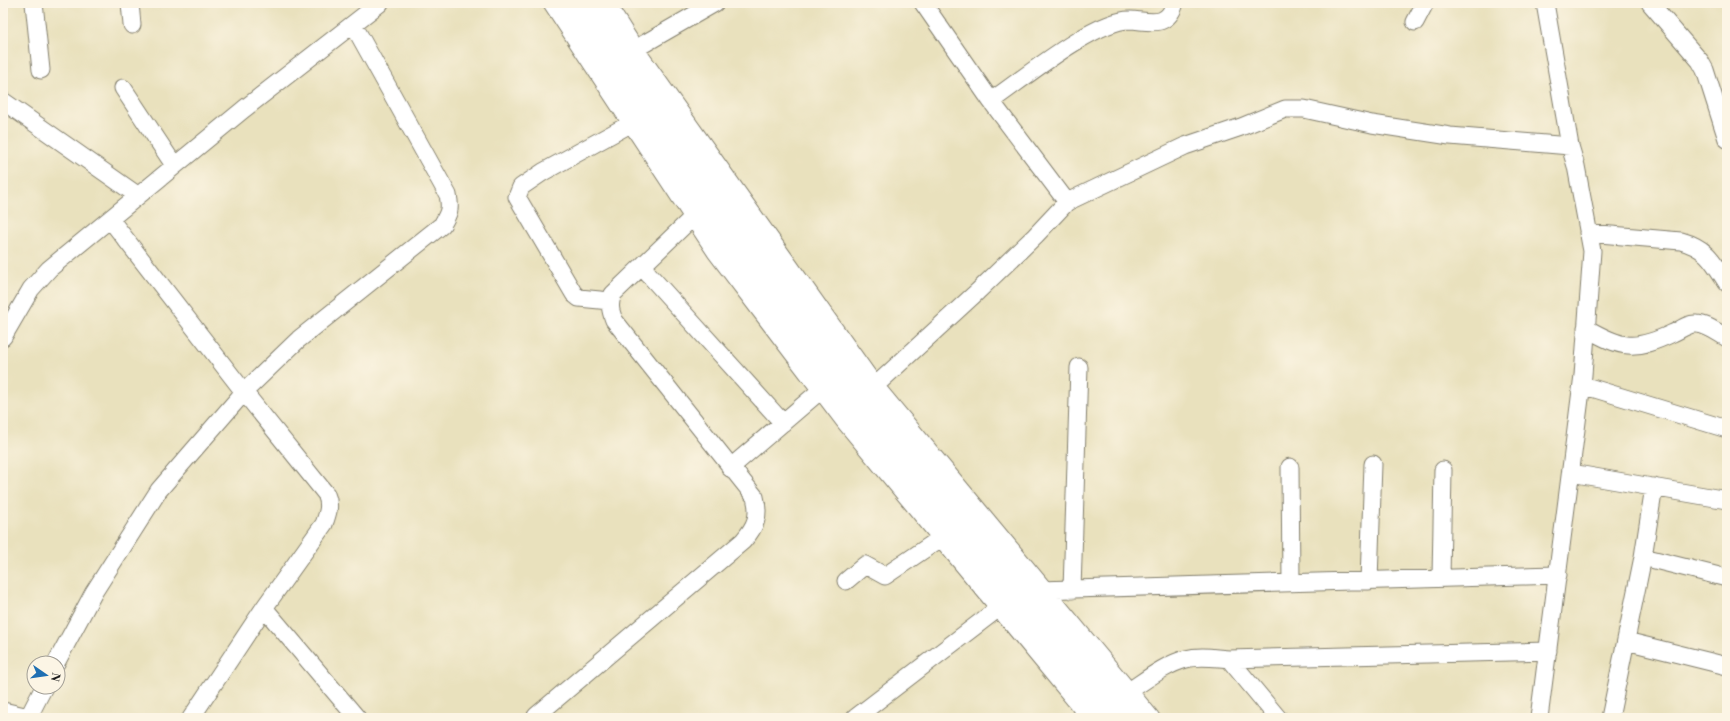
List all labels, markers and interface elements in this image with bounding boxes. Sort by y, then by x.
north arrow [26,655,66,695]
text: N [47,671,63,683]

